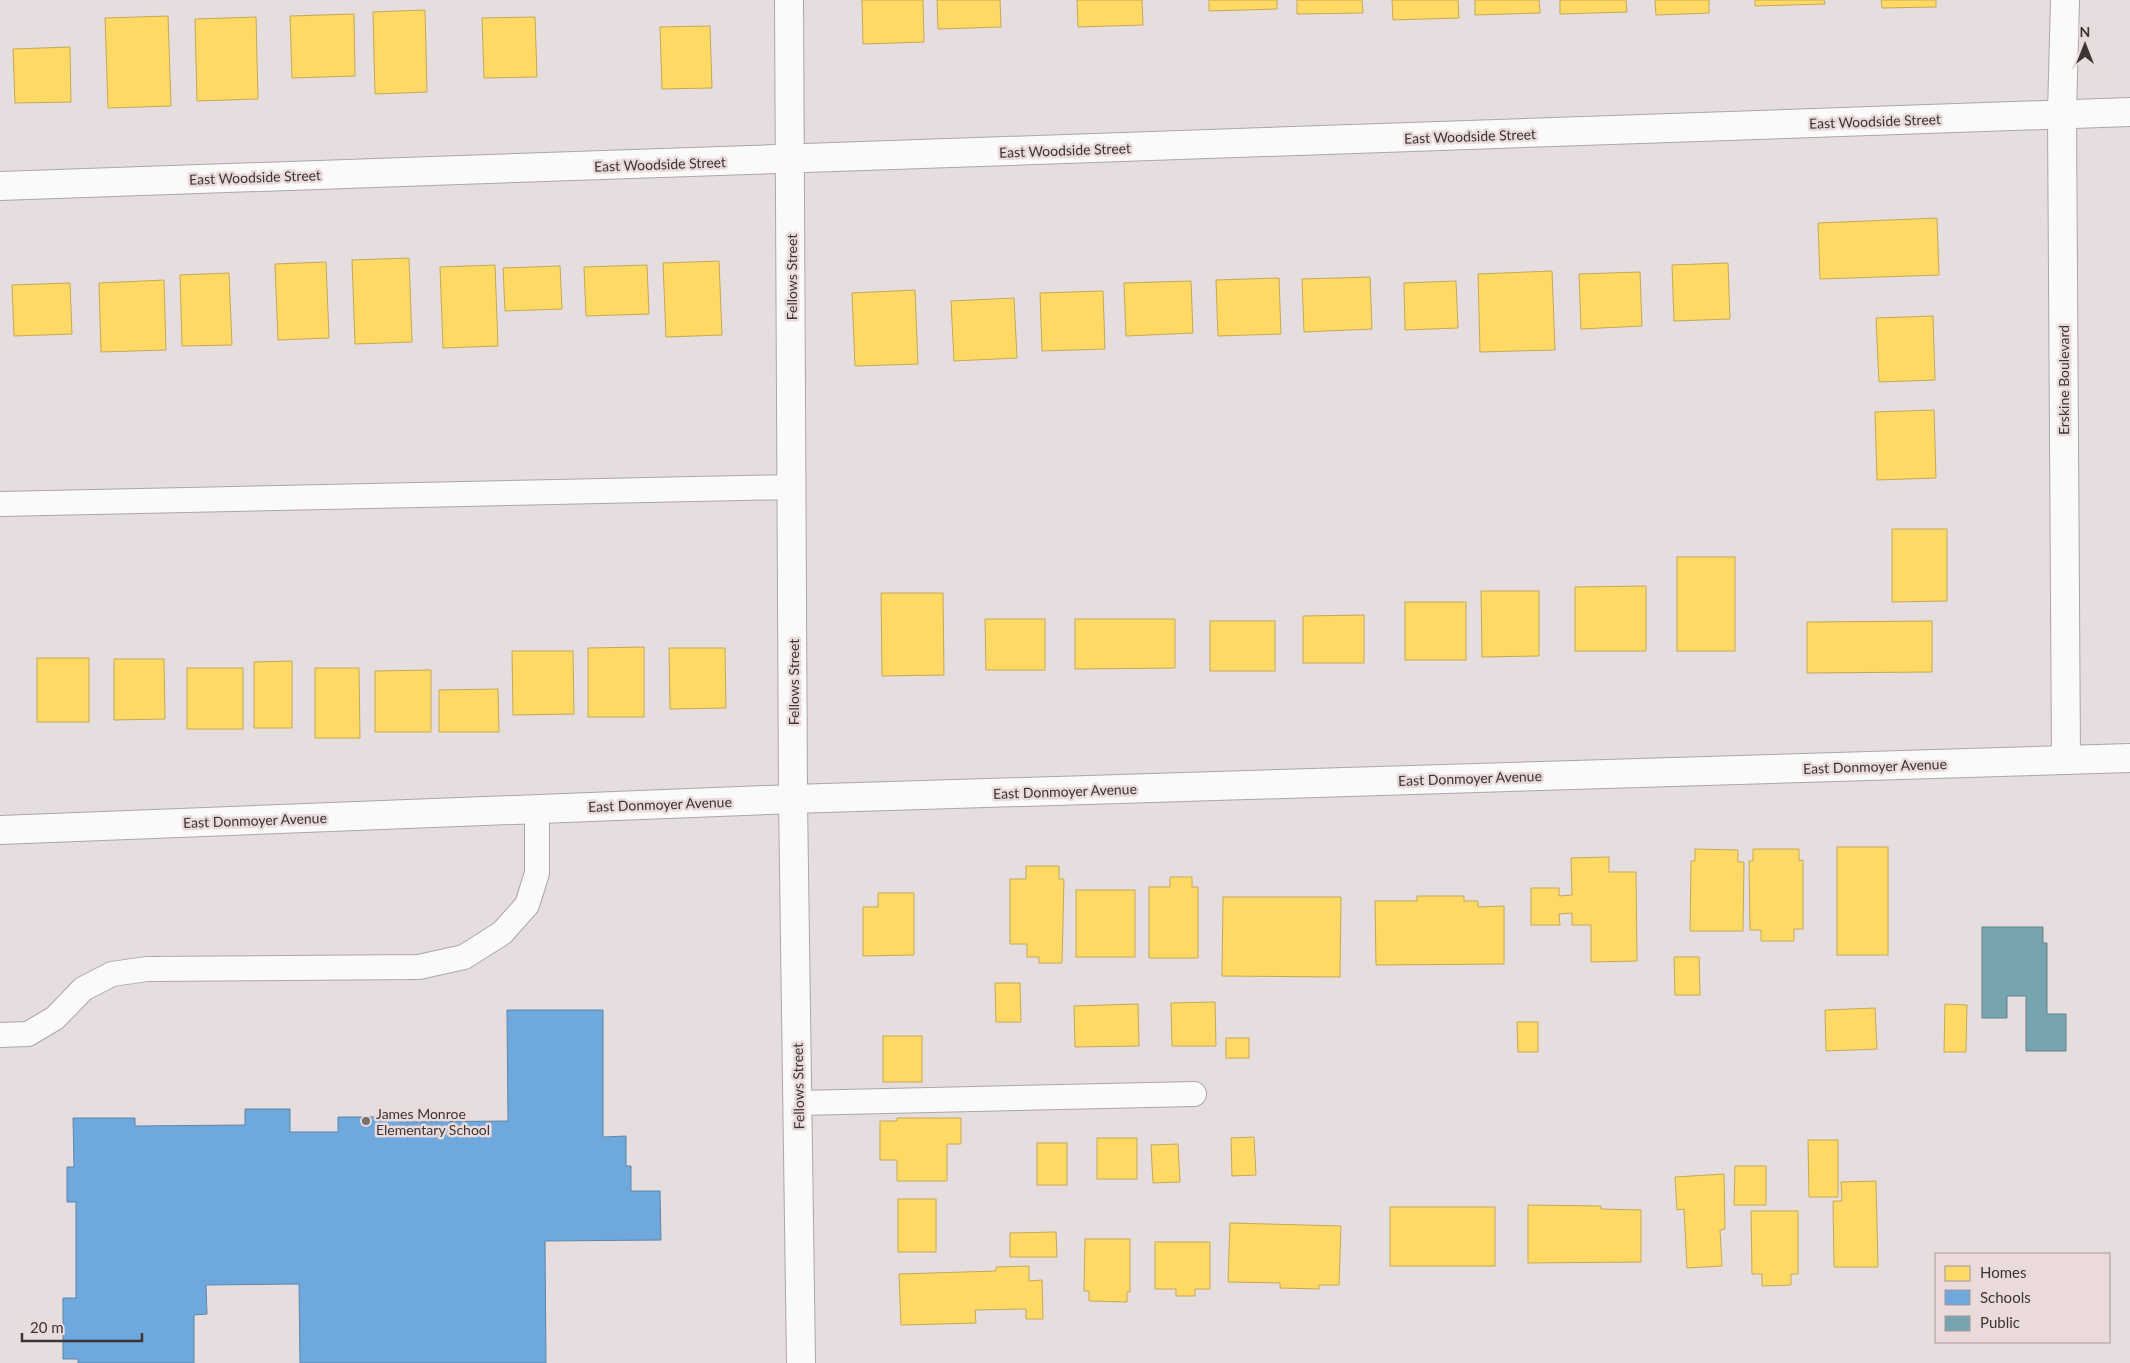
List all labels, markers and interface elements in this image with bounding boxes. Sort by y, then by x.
north arrow [2060,20,2110,70]
text: N [2080,23,2090,40]
street label: East Woodside Street [1809,110,1941,132]
street label: East Woodside Street [1404,125,1536,147]
street label: East Woodside Street [999,139,1131,161]
street label: East Woodside Street [594,153,726,175]
street label: East Woodside Street [189,166,321,188]
street label: Fellows Street [783,234,800,320]
street label: Erskine Boulevard [2055,325,2072,435]
street label: Fellows Street [785,639,802,725]
street label: East Donmoyer Avenue [1803,755,1947,777]
street label: East Donmoyer Avenue [1398,767,1542,789]
street label: East Donmoyer Avenue [993,780,1137,802]
street label: East Donmoyer Avenue [588,793,732,815]
street label: East Donmoyer Avenue [183,809,327,831]
street label: Fellows Street [789,1043,807,1129]
place label: James Monroe Elementary School [376,1105,490,1138]
marker: James Monroe Elementary School [360,1115,372,1127]
legend [1935,1253,2110,1343]
text: Homes [1980,1263,2026,1281]
text: Schools [1980,1288,2031,1306]
scale bar [22,1310,142,1342]
text: Public [1980,1313,2020,1331]
text: 20 m [30,1318,64,1336]

